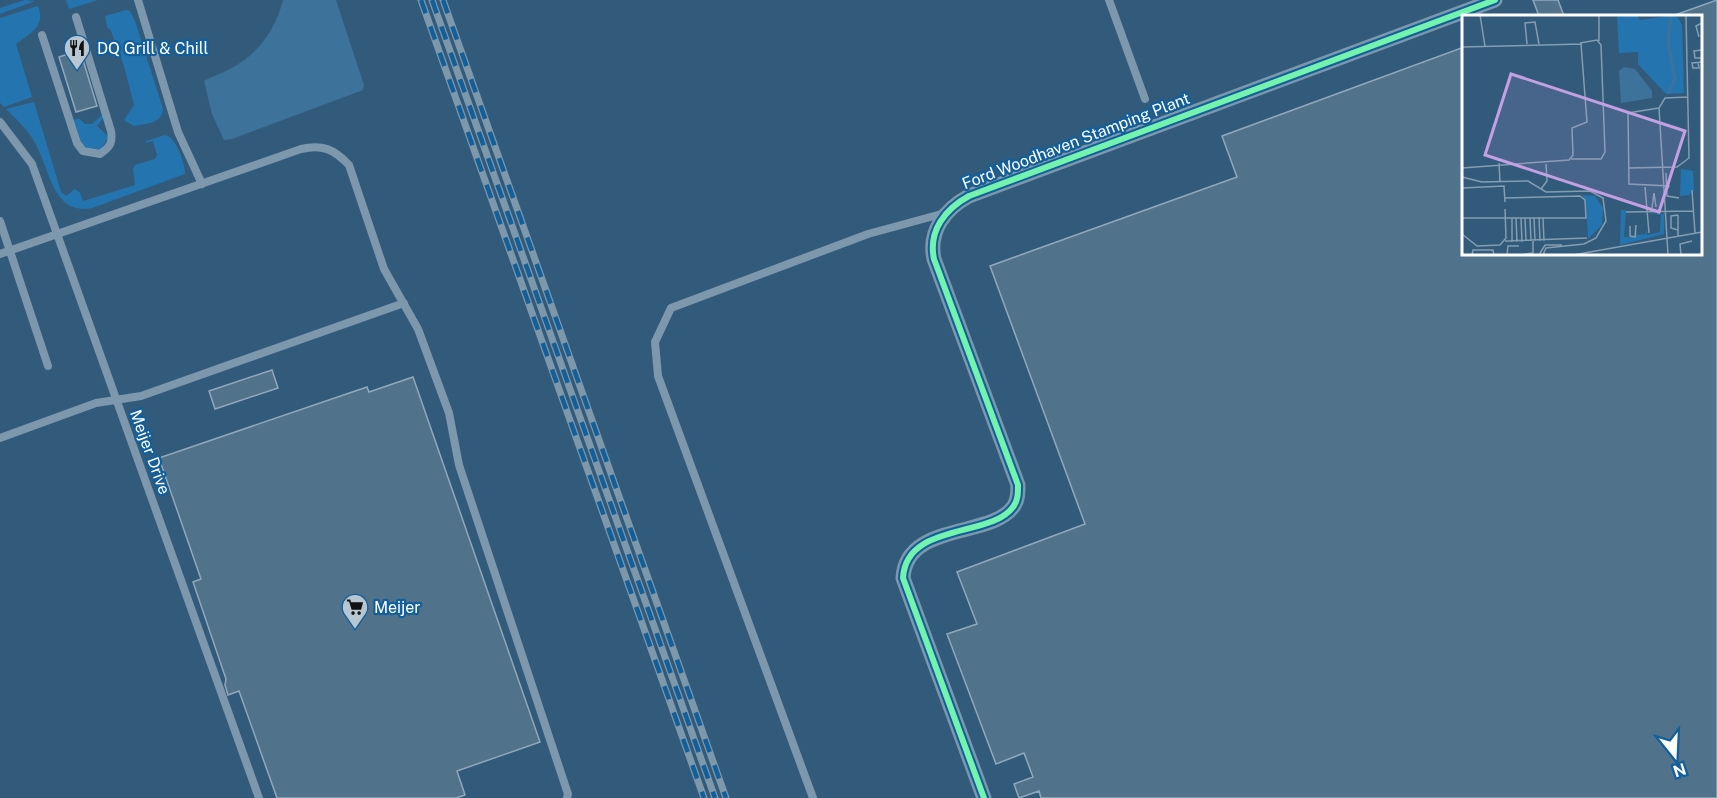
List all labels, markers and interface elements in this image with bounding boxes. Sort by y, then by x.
inset map [1462,15,1702,255]
restaurant icon: DQ Grill & Chill [62,33,92,71]
place label: DQ Grill & Chill [97,39,208,58]
street label: Ford Woodhaven Stamping Plant [959,89,1193,193]
street label: Meijer Drive [126,407,174,497]
supermarket icon: Meijer [340,592,370,630]
place label: Meijer [374,598,421,617]
north arrow [1645,726,1705,786]
text: N [1671,759,1688,781]

